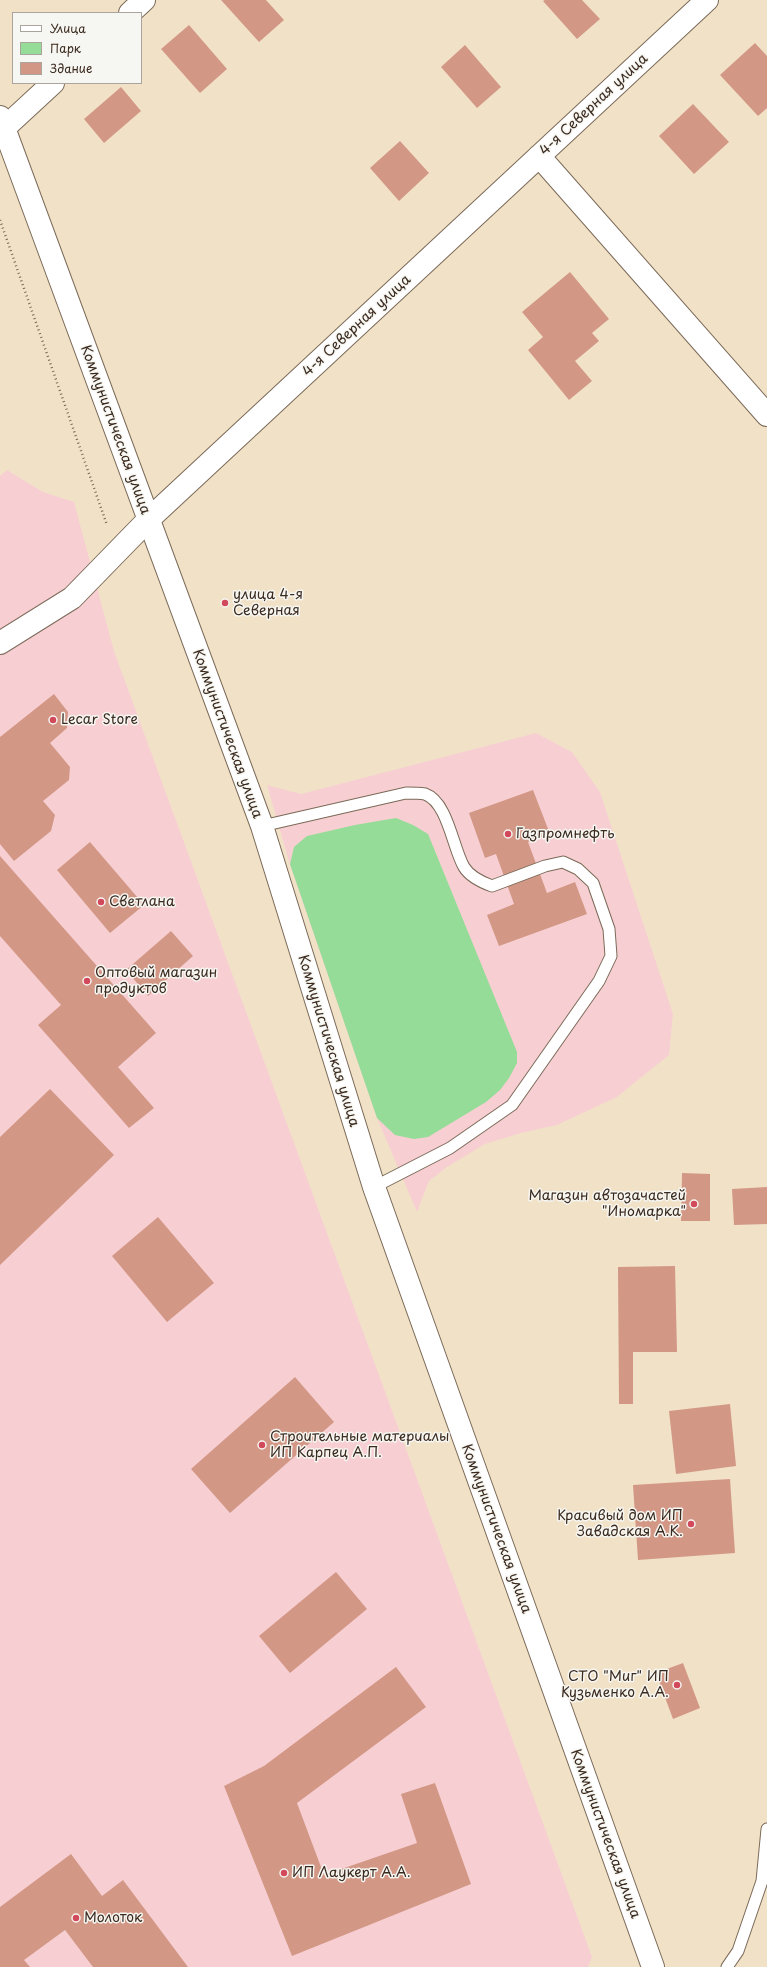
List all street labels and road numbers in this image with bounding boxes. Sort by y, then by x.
street label: 4-я Северная улица [537,51,651,159]
street label: 4-я Северная улица [300,272,414,380]
street label: Коммунистическая улица [77,343,153,517]
street label: Коммунистическая улица [189,647,265,821]
street label: Коммунистическая улица [294,953,362,1129]
street label: Коммунистическая улица [458,1442,534,1616]
street label: Коммунистическая улица [567,1747,643,1921]

